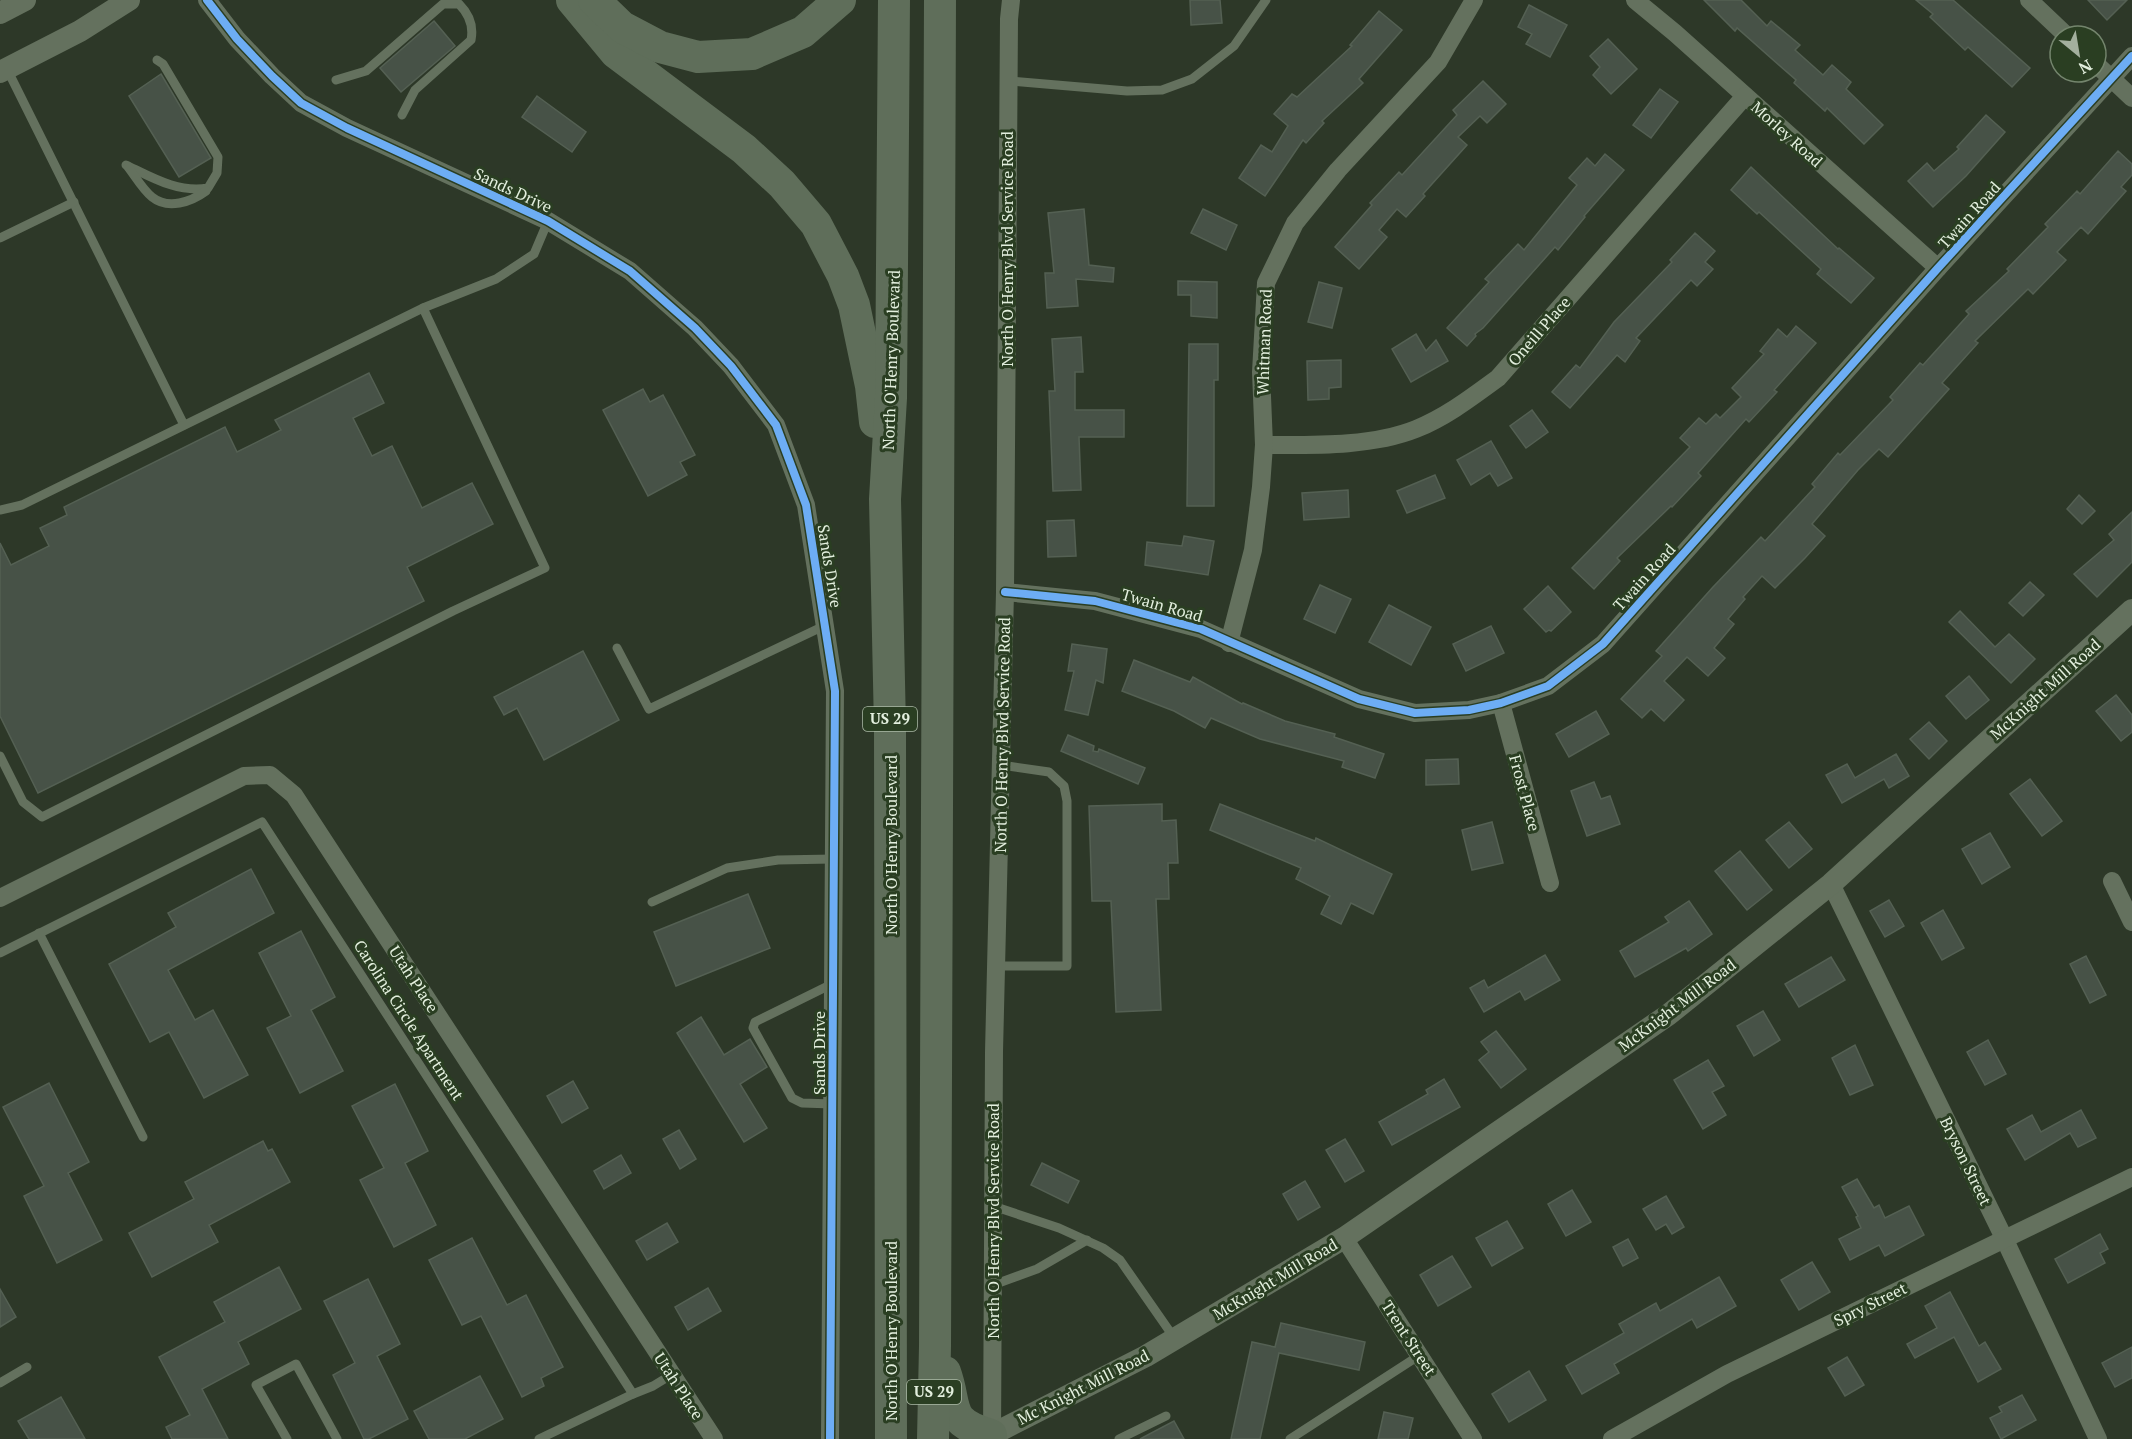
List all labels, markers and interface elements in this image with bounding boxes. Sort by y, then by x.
north arrow [2048,24,2108,84]
text: N [2075,54,2096,80]
street label: Morley Road [1747,96,1828,172]
street label: North O Henry Blvd Service Road [996,131,1018,367]
street label: Sands Drive [470,162,556,218]
street label: Twain Road [1933,177,2005,253]
street label: North O'Henry Boulevard [877,269,905,450]
street label: Whitman Road [1251,289,1277,395]
street label: Oneill Place [1503,292,1575,370]
street label: Sands Drive [813,523,847,609]
street label: Twain Road [1608,539,1680,615]
street label: Twain Road [1119,583,1205,627]
street label: North O Henry Blvd Service Road [989,617,1015,853]
street label: McKnight Mill Road [1985,633,2105,745]
road number: US 29 [863,707,917,731]
street label: Frost Place [1504,752,1546,834]
street label: North O'Henry Boulevard [880,755,902,935]
street label: Carolina Circle Apartment [349,936,469,1104]
street label: Utah Place [384,941,444,1017]
street label: McKnight Mill Road [1614,954,1740,1056]
street label: Sands Drive [808,1011,830,1095]
street label: North O Henry Blvd Service Road [982,1103,1004,1339]
street label: Bryson Street [1935,1113,1997,1209]
street label: McKnight Mill Road [1209,1233,1341,1325]
street label: North O'Henry Boulevard [880,1241,902,1421]
street label: Spry Street [1830,1277,1910,1331]
street label: Trent Street [1376,1296,1442,1380]
street label: Mc Knight Mill Road [1013,1344,1153,1430]
street label: Utah Place [649,1348,709,1424]
road number: US 29 [907,1380,961,1404]

